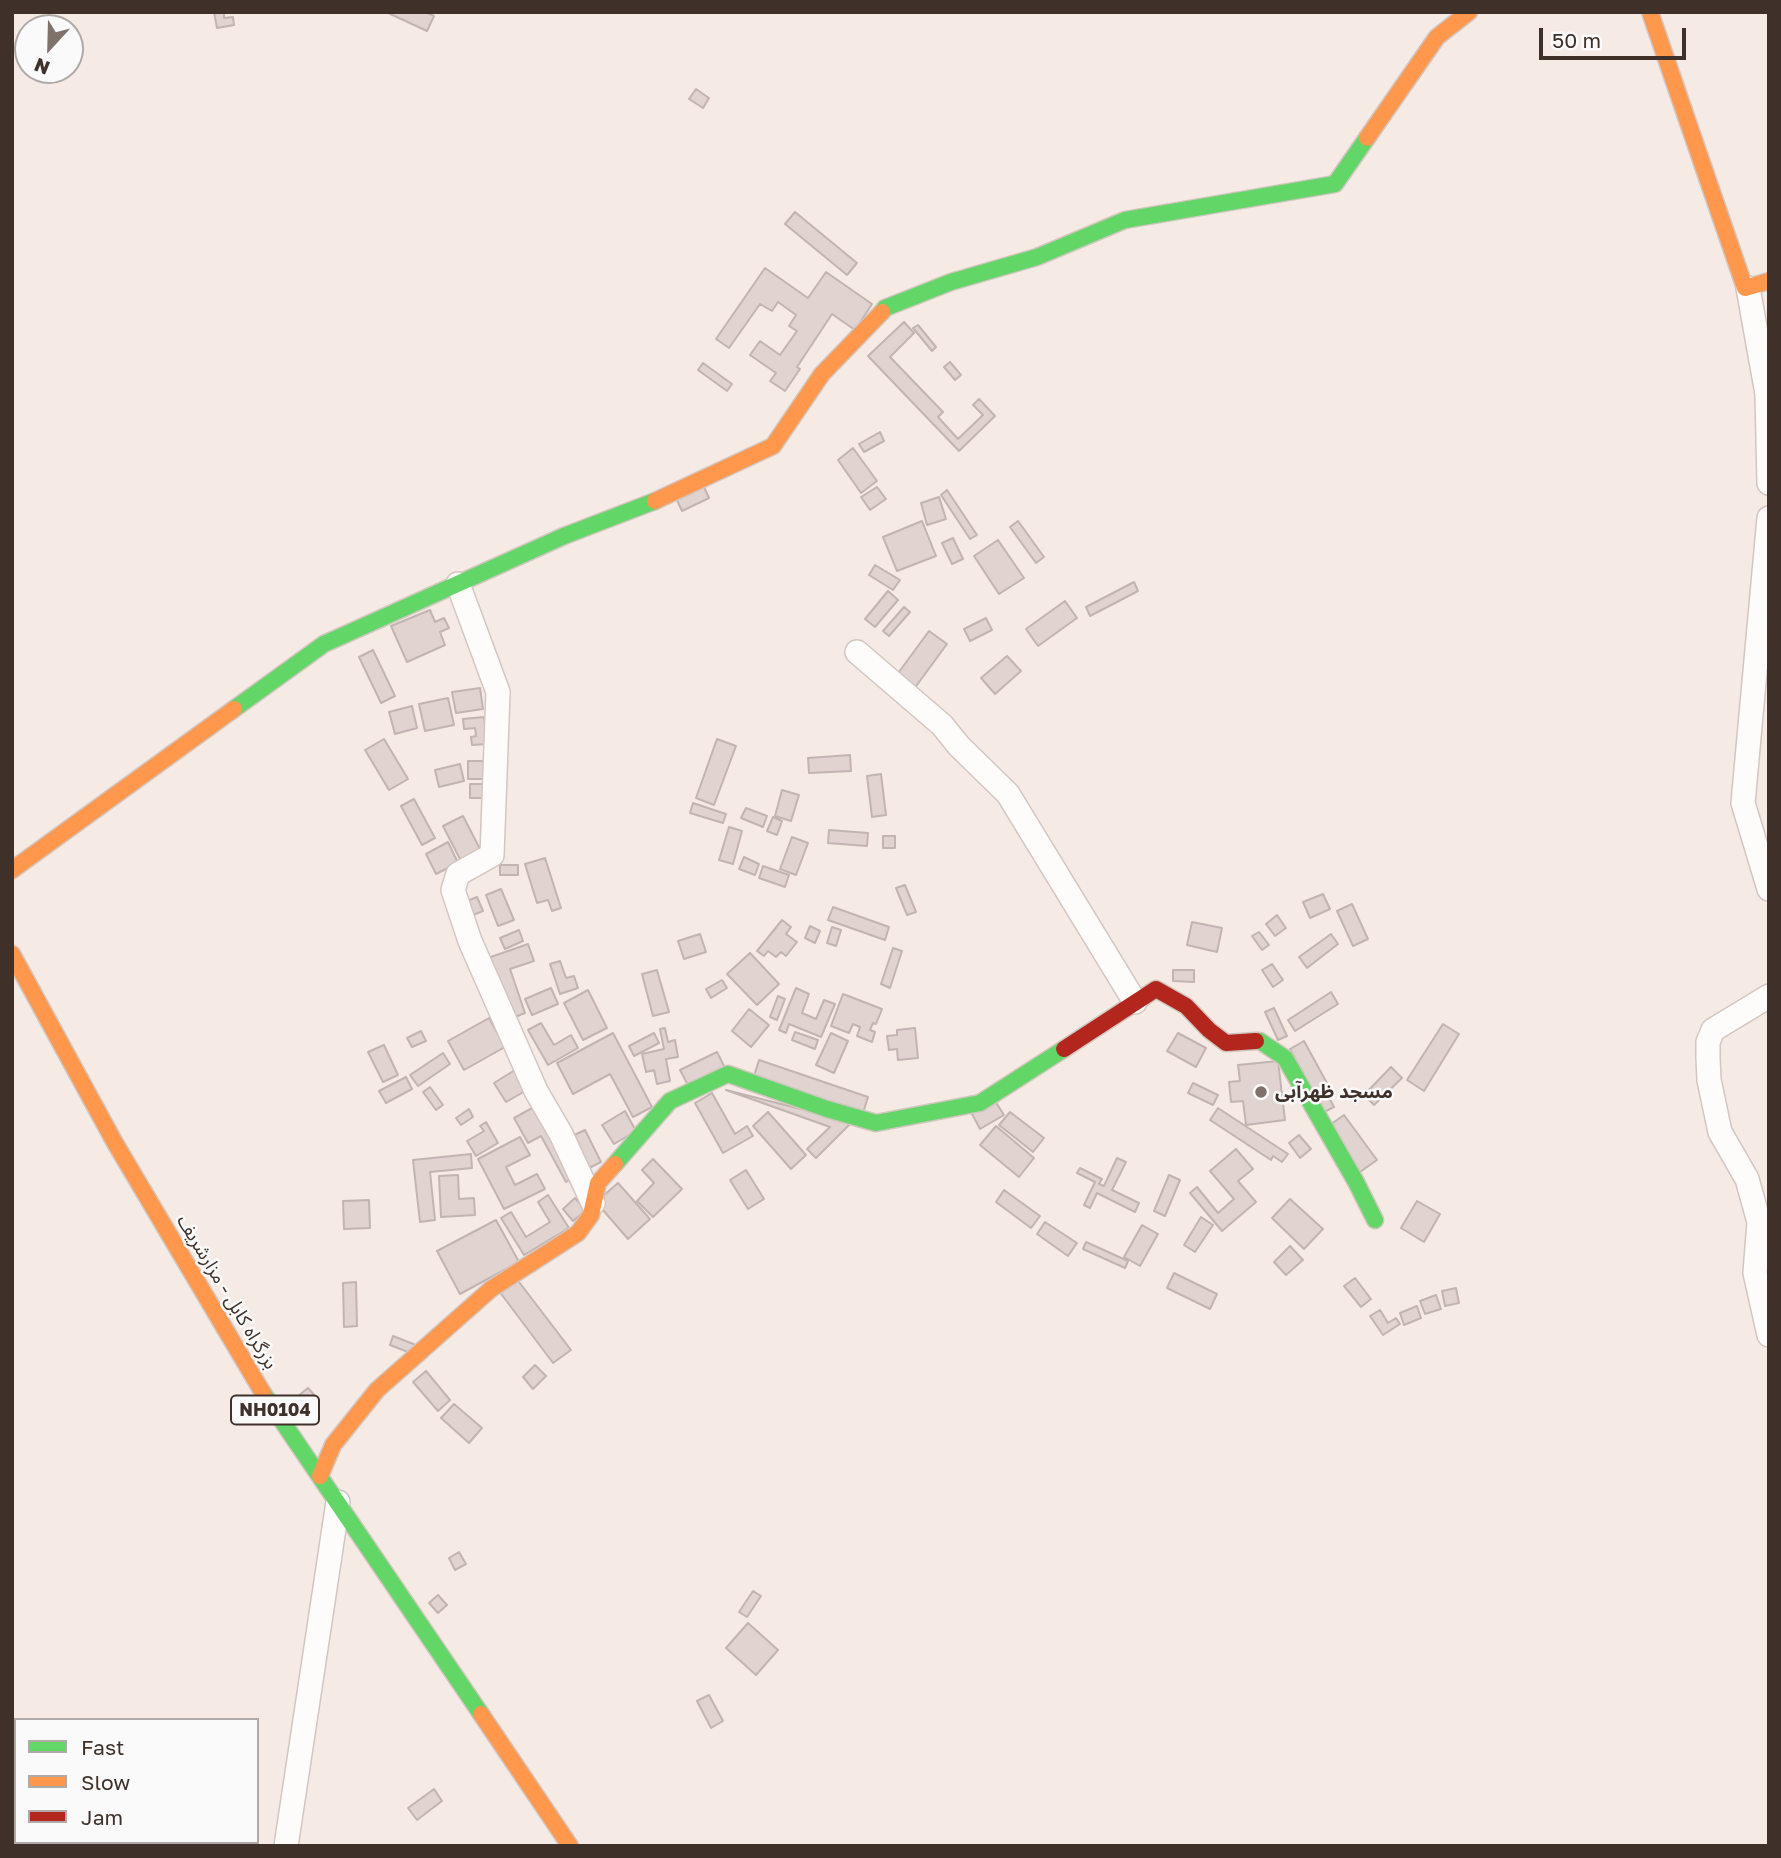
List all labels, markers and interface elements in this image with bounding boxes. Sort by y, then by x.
north arrow [14,14,84,84]
scale bar [1543,14,1690,58]
text: 50 m [1552,27,1601,53]
text: N [31,54,53,80]
place label: مسجد ظهرآبی [1275,1081,1393,1103]
marker: مسجد ظهرآبی [1253,1084,1269,1100]
street label: بزرگراه کابل - مزارشریف [172,1211,282,1373]
road number: NH0104 [231,1395,319,1424]
legend [14,1718,259,1844]
text: Fast [81,1734,124,1760]
text: Slow [81,1769,130,1795]
text: Jam [81,1804,123,1830]

